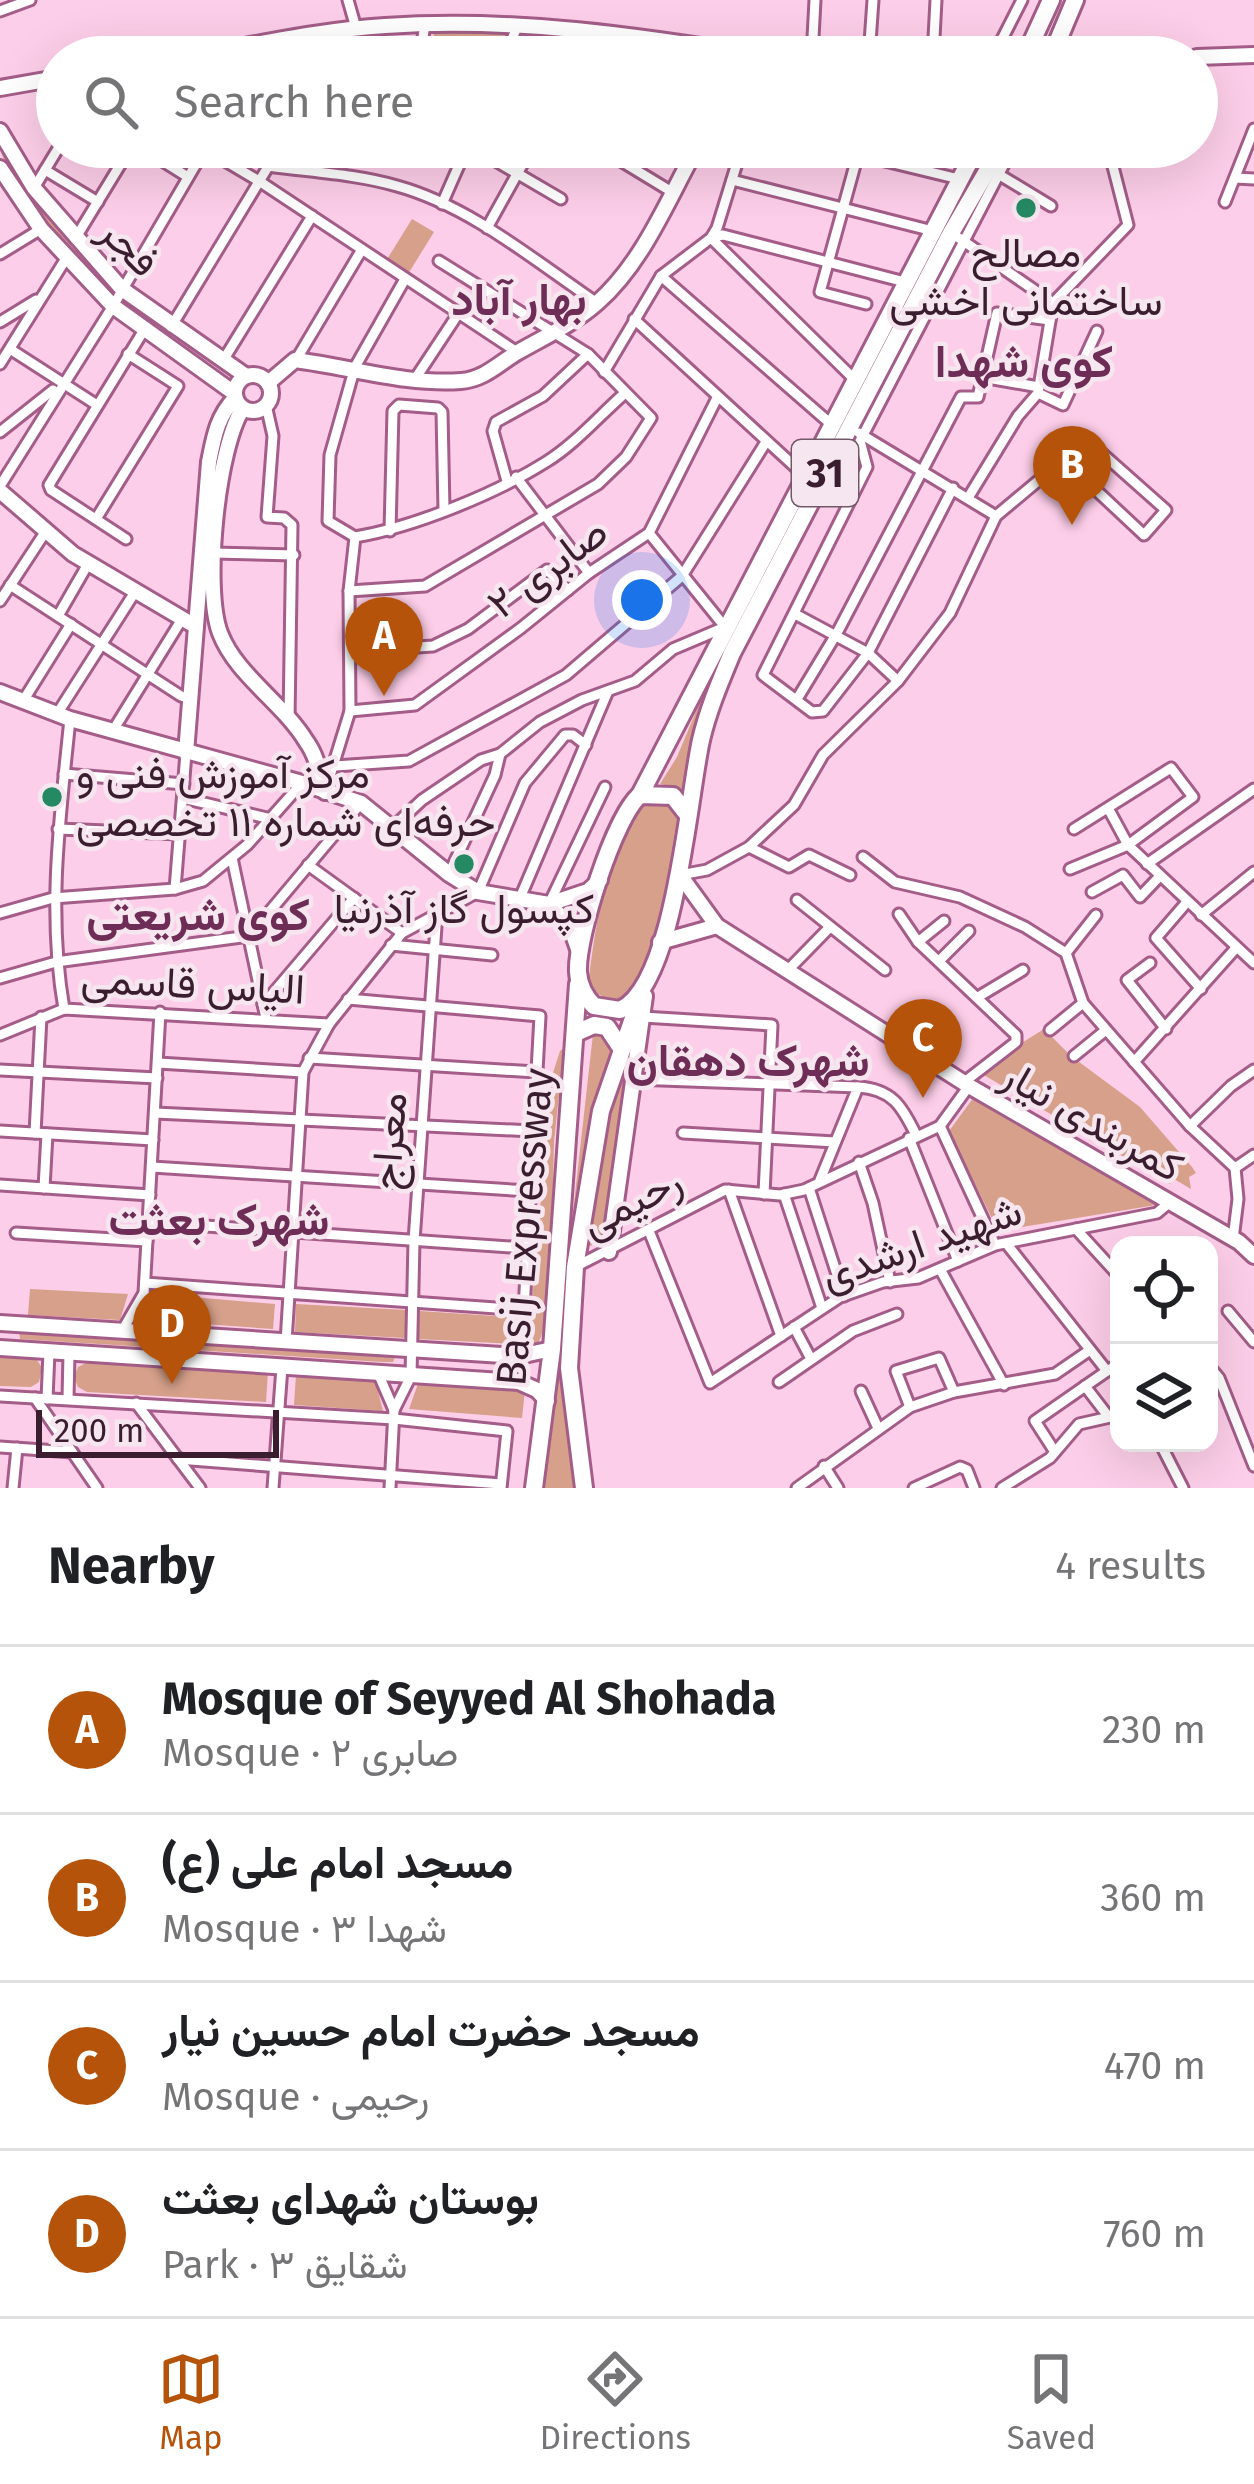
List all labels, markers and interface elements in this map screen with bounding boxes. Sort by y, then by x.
search box [36,36,1218,168]
icon: search [78,69,144,135]
text: Search here [174,75,414,129]
marker: مصالح ساختمانی اخشی [1013,195,1039,221]
street label: فجر [88,206,170,288]
place label: مصالح ساختمانی اخشی [889,228,1163,326]
district label: بهار آباد [451,273,587,327]
district label: کوی شهدا [935,335,1113,389]
pin: B [1033,426,1111,525]
road number: 31 [792,440,858,506]
street label: صابری ۲ [478,506,618,630]
your location [612,570,672,630]
pin: A [345,597,423,696]
place label: مرکز آموزش فنی و حرفه‌ای شماره ۱۱ تخصصی [76,749,495,848]
marker: مرکز آموزش فنی و حرفه‌ای شماره ۱۱ تخصصی [39,784,65,810]
marker: کپسول گاز آذرنیا [451,851,477,877]
place label: کپسول گاز آذرنیا [334,884,594,937]
district label: کوی شریعتی [86,888,310,942]
street label: الیاس قاسمی [80,953,306,1015]
pin: C [884,999,962,1098]
district label: شهرک دهقان [626,1034,870,1088]
street label: کمربندی نیار [992,1049,1192,1193]
street label: Basij Expressway [486,1066,564,1388]
street label: معراج [361,1091,420,1192]
street label: رحیمی [573,1155,691,1249]
street label: شهید ارشدی [815,1185,1028,1301]
district label: شهرک بعثت [109,1193,329,1247]
map controls [1110,1236,1218,1452]
button: locate [1110,1236,1218,1344]
pin: D [133,1285,211,1384]
button: layers [1110,1344,1218,1452]
scale bar [36,1404,279,1457]
text: 200 m [54,1411,144,1451]
text: Nearby [48,1535,214,1597]
text: 4 results [1055,1543,1206,1589]
text: Mosque of Seyyed Al Shohada [162,1672,776,1726]
text: A [75,1707,99,1753]
text: 230 m [1102,1707,1206,1753]
text: Mosque · صابری ۲ [162,1730,458,1776]
text: مسجد امام علی (ع) [162,1836,513,1890]
text: B [75,1875,99,1921]
text: 360 m [1100,1875,1206,1921]
text: Mosque · شهدا ۳ [162,1906,447,1952]
text: مسجد حضرت امام حسین نیار [162,2004,700,2058]
text: C [76,2043,98,2089]
text: 470 m [1104,2043,1206,2089]
text: Mosque · رحیمی [162,2074,429,2120]
text: بوستان شهدای بعثت [162,2172,539,2226]
text: D [74,2211,100,2257]
text: 760 m [1103,2211,1206,2257]
text: Park · شقایق ۳ [162,2242,407,2288]
tab: Map [158,2346,224,2458]
tab: Directions [540,2346,691,2458]
tab: Saved [1007,2346,1096,2458]

